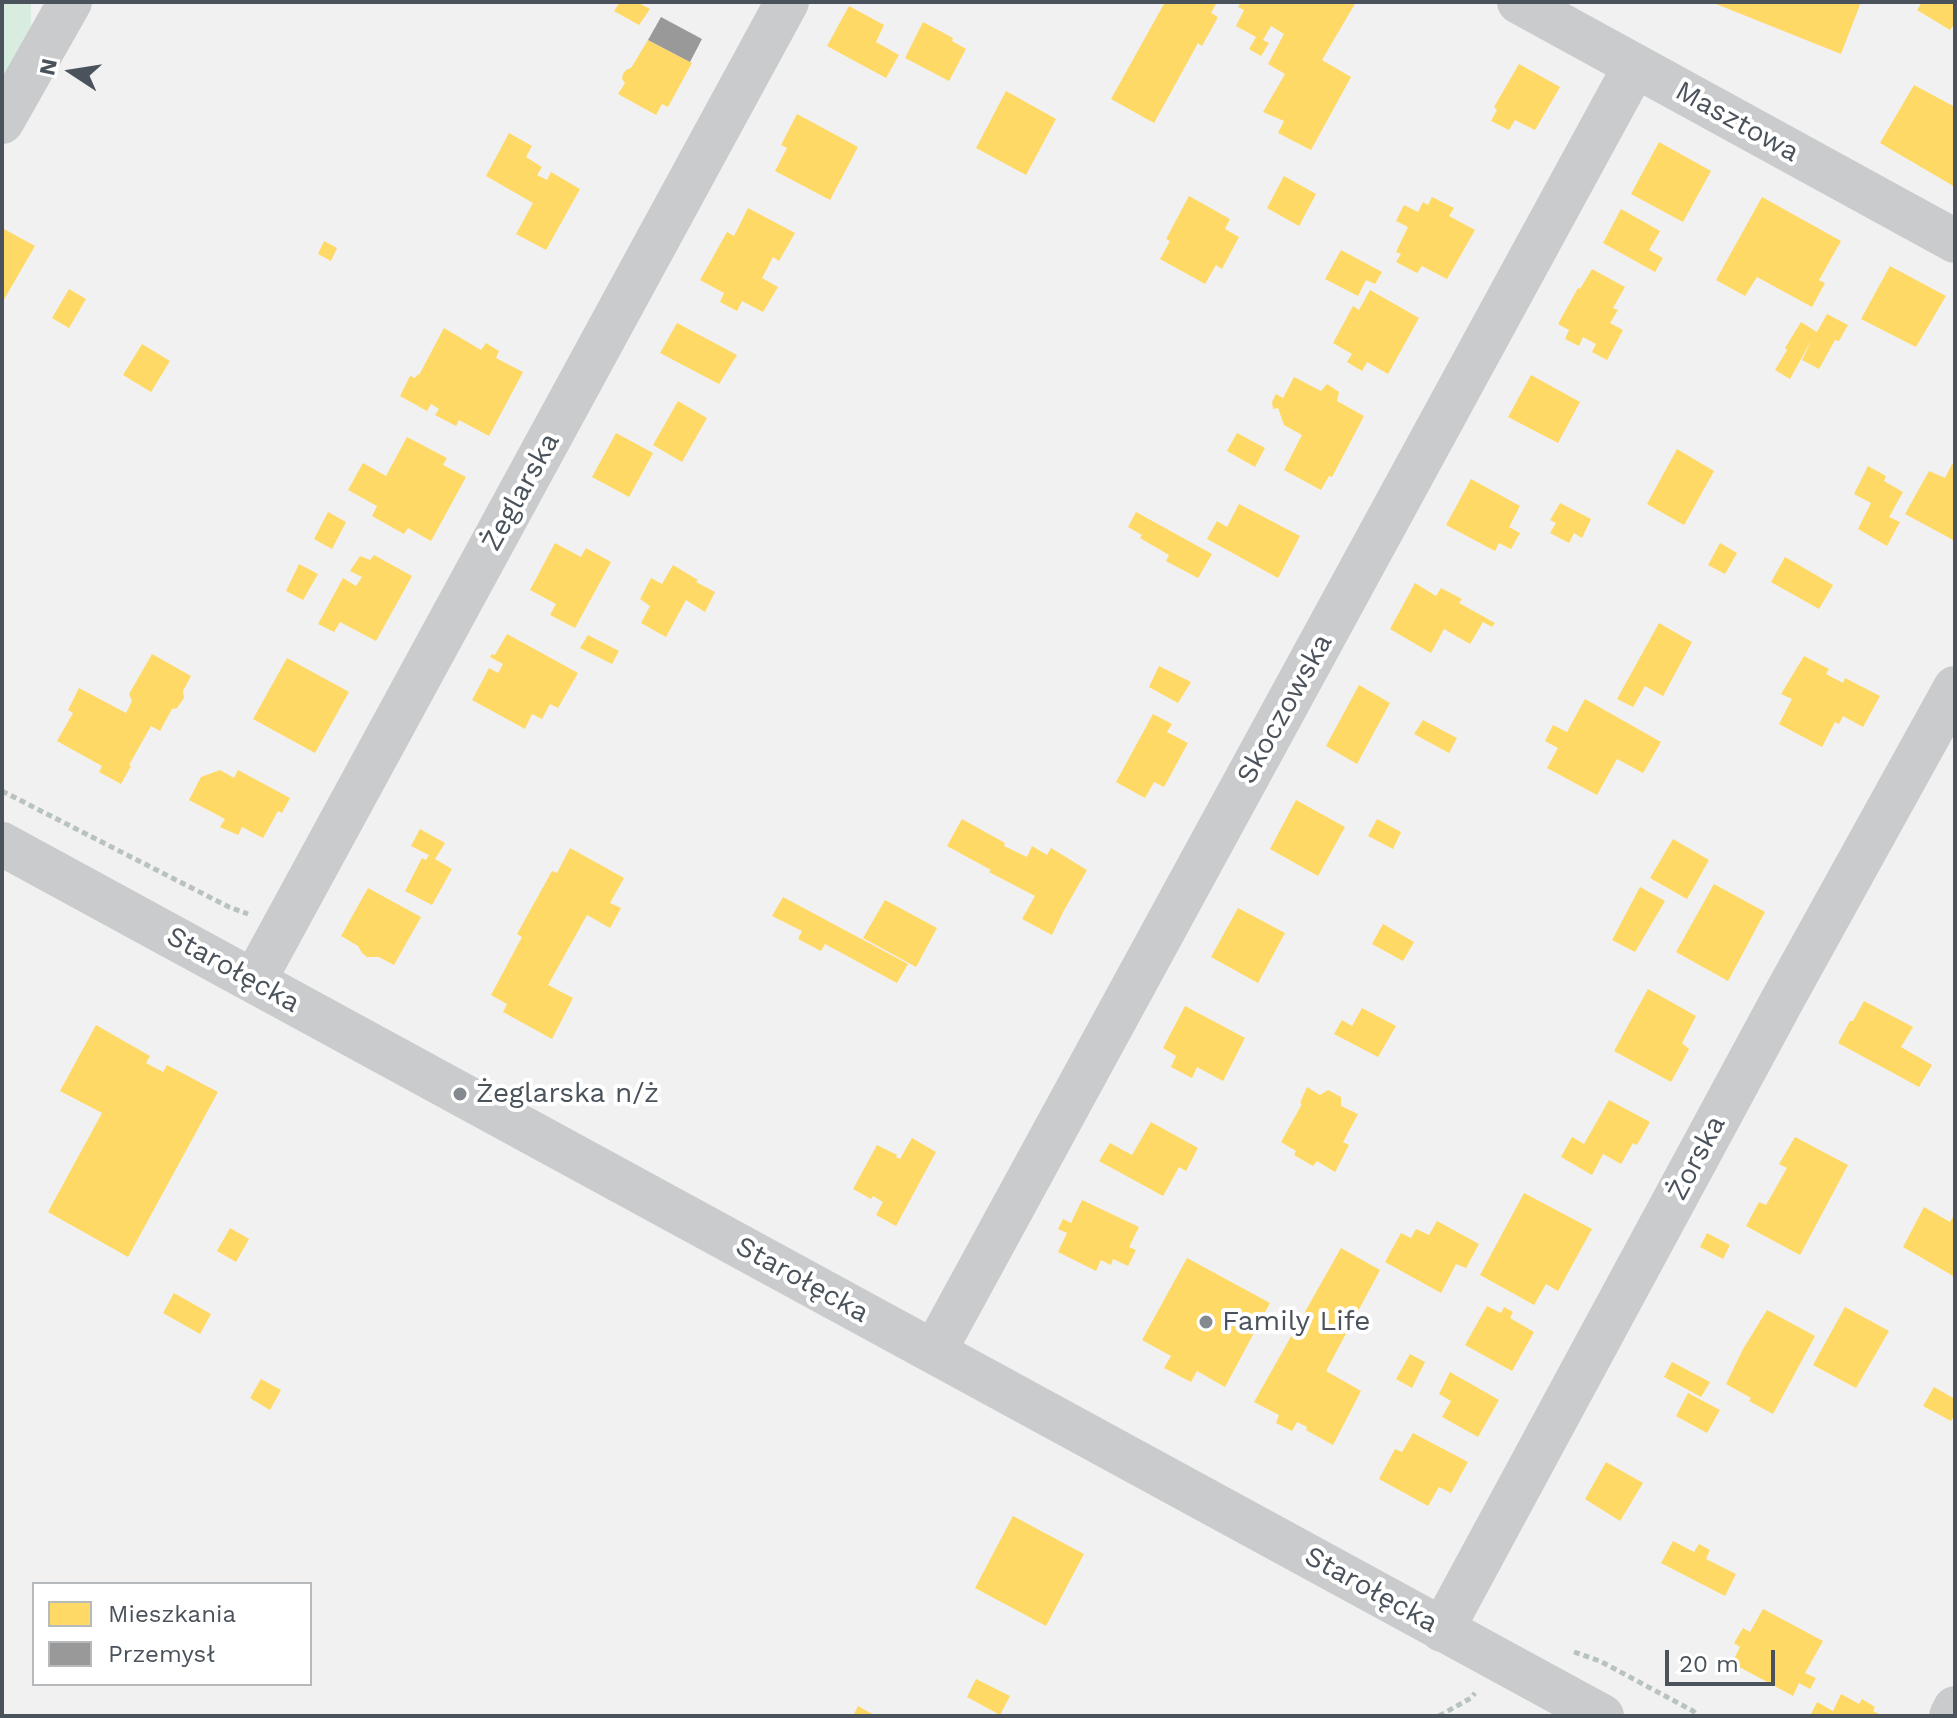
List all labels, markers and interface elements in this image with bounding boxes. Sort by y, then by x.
north arrow [32,32,112,112]
text: N [34,56,62,77]
street label: Masztowa [1669,74,1805,170]
street label: Żeglarska [475,427,567,557]
street label: Skoczowska [1230,628,1340,790]
street label: Starołęcka [161,920,305,1020]
place label: Żeglarska n/ż [476,1077,659,1111]
marker: Żeglarska n/ż [451,1085,469,1103]
street label: Żorska [1661,1110,1733,1206]
street label: Starołęcka [730,1230,874,1330]
place label: Family Life [1222,1305,1370,1339]
marker: Family Life [1197,1313,1215,1331]
street label: Starołęcka [1299,1540,1443,1640]
legend [32,1582,312,1686]
text: Mieszkania [108,1600,236,1628]
scale bar [1669,1634,1779,1684]
text: Przemysł [108,1640,215,1668]
text: 20 m [1679,1650,1739,1678]

